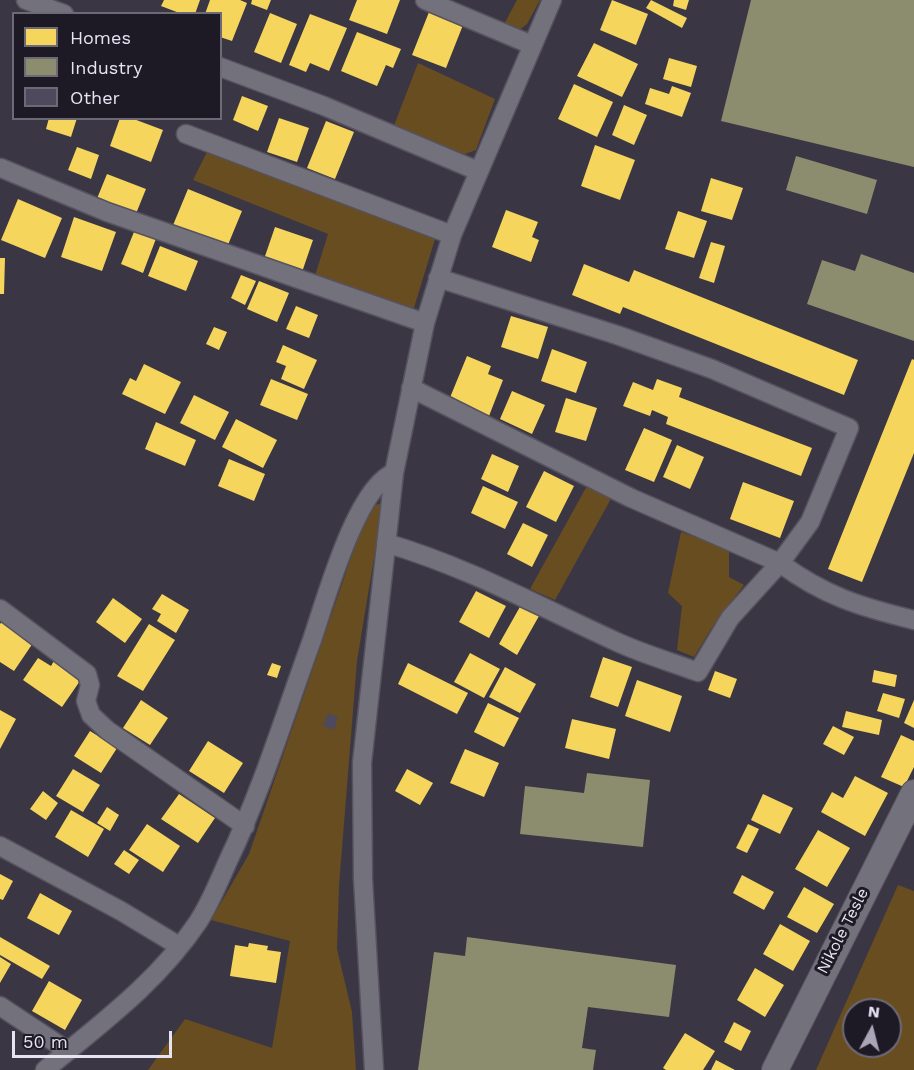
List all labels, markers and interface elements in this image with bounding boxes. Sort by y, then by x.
legend [12,12,222,120]
text: Homes [70,27,131,48]
text: Industry [70,57,142,78]
text: Other [70,87,120,108]
street label: Nikole Tesle [813,885,873,977]
north arrow [842,998,902,1058]
text: N [867,1001,881,1022]
scale bar [15,1019,176,1057]
text: 50 m [23,1031,68,1052]

